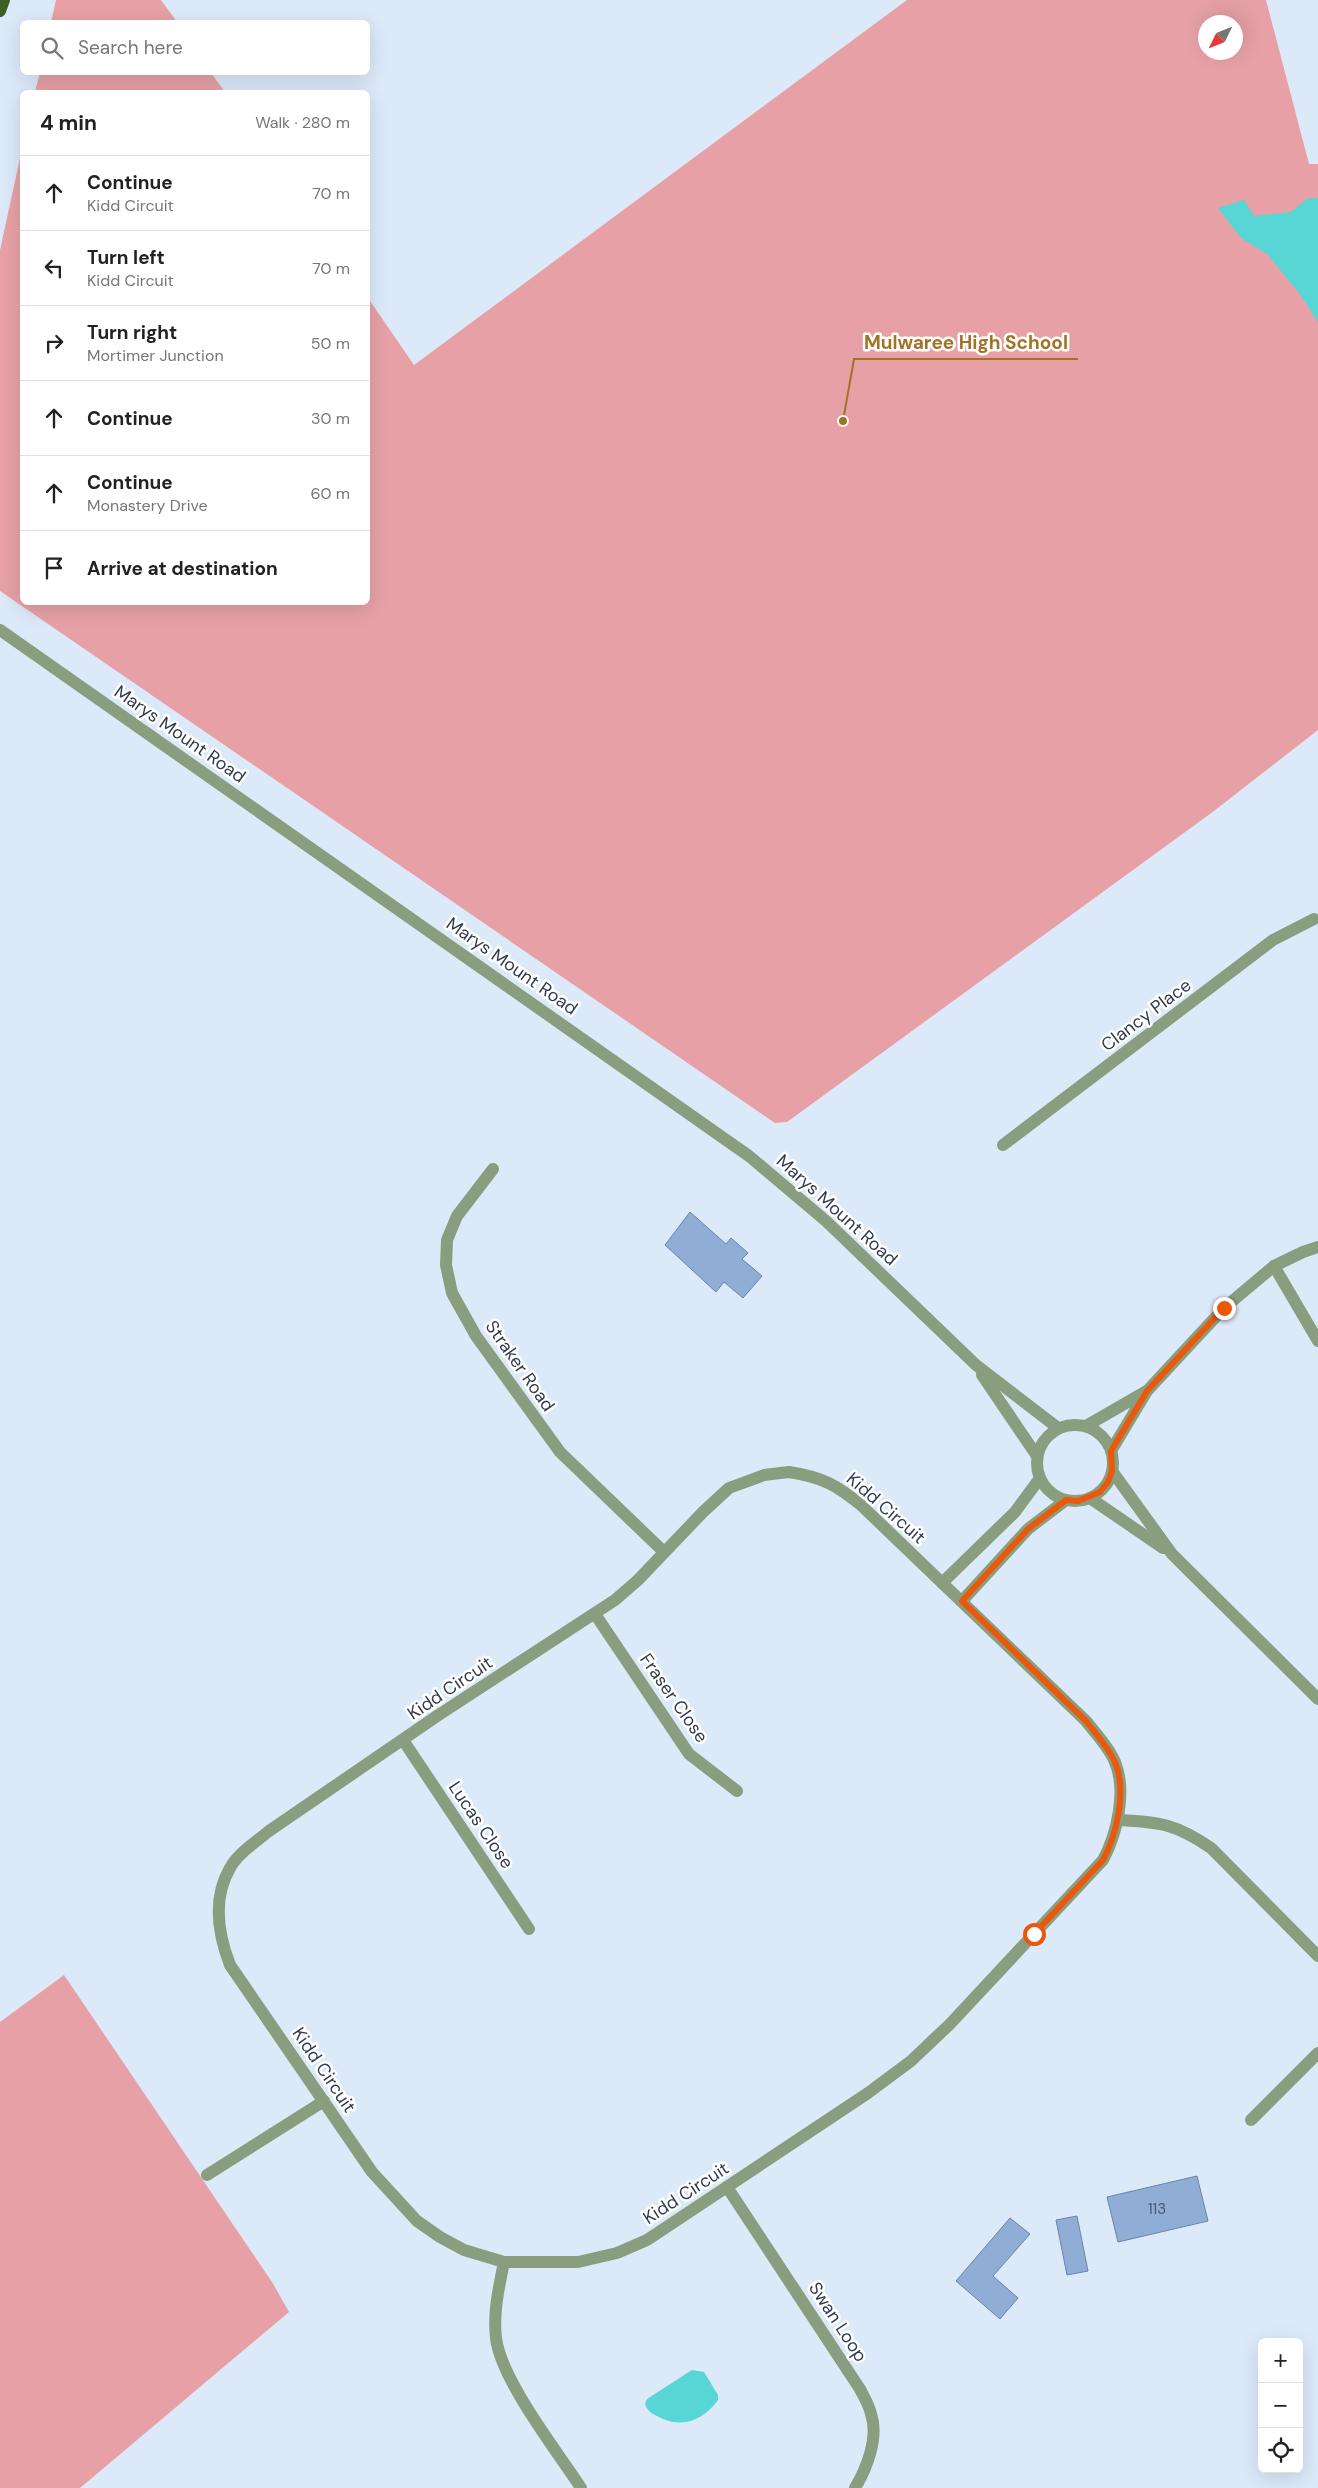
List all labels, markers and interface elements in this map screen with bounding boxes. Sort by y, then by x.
north arrow [1198,15,1243,60]
search box [20,20,370,75]
icon: search [38,34,66,62]
text: Search here [78,35,183,60]
text: 4 min [40,109,97,137]
text: Walk · 280 m [255,112,350,133]
text: Continue [87,170,173,195]
icon: ahead [40,179,68,207]
text: 70 m [312,183,350,204]
text: Kidd Circuit [87,195,174,216]
text: Turn left [87,245,165,270]
icon: left [40,254,68,282]
text: 70 m [312,258,350,279]
text: Kidd Circuit [87,270,174,291]
text: Turn right [87,320,177,345]
callout: Mulwaree High School [854,325,1078,359]
icon: right [40,329,68,357]
text: Mulwaree High School [864,330,1068,355]
text: 50 m [311,333,350,354]
text: Mortimer Junction [87,345,224,366]
icon: ahead [40,404,68,432]
text: Continue [87,406,173,431]
text: 30 m [311,408,350,429]
text: Continue [87,470,173,495]
icon: ahead [40,479,68,507]
text: 60 m [310,483,350,504]
text: Monastery Drive [87,495,208,516]
icon: arrive [40,554,68,582]
text: Arrive at destination [87,556,278,581]
street label: Marys Mount Road [110,680,250,788]
street label: Marys Mount Road [442,912,582,1020]
street label: Clancy Place [1096,973,1196,1057]
street label: Marys Mount Road [771,1149,903,1271]
route end [1213,1297,1236,1320]
street label: Straker Road [480,1316,560,1416]
street label: Kidd Circuit [841,1467,931,1549]
street label: Fraser Close [634,1649,714,1747]
street label: Kidd Circuit [403,1651,497,1725]
street label: Lucas Close [443,1777,519,1873]
route start [1023,1923,1046,1946]
street label: Kidd Circuit [287,2023,361,2117]
street label: Kidd Circuit [638,2156,734,2230]
house number: 113 [1148,2199,1166,2219]
street label: Swan Loop [803,2278,873,2366]
map controls [1258,2338,1303,2473]
button: + [1258,2338,1303,2383]
button: − [1258,2383,1303,2428]
button: locate [1258,2428,1303,2473]

